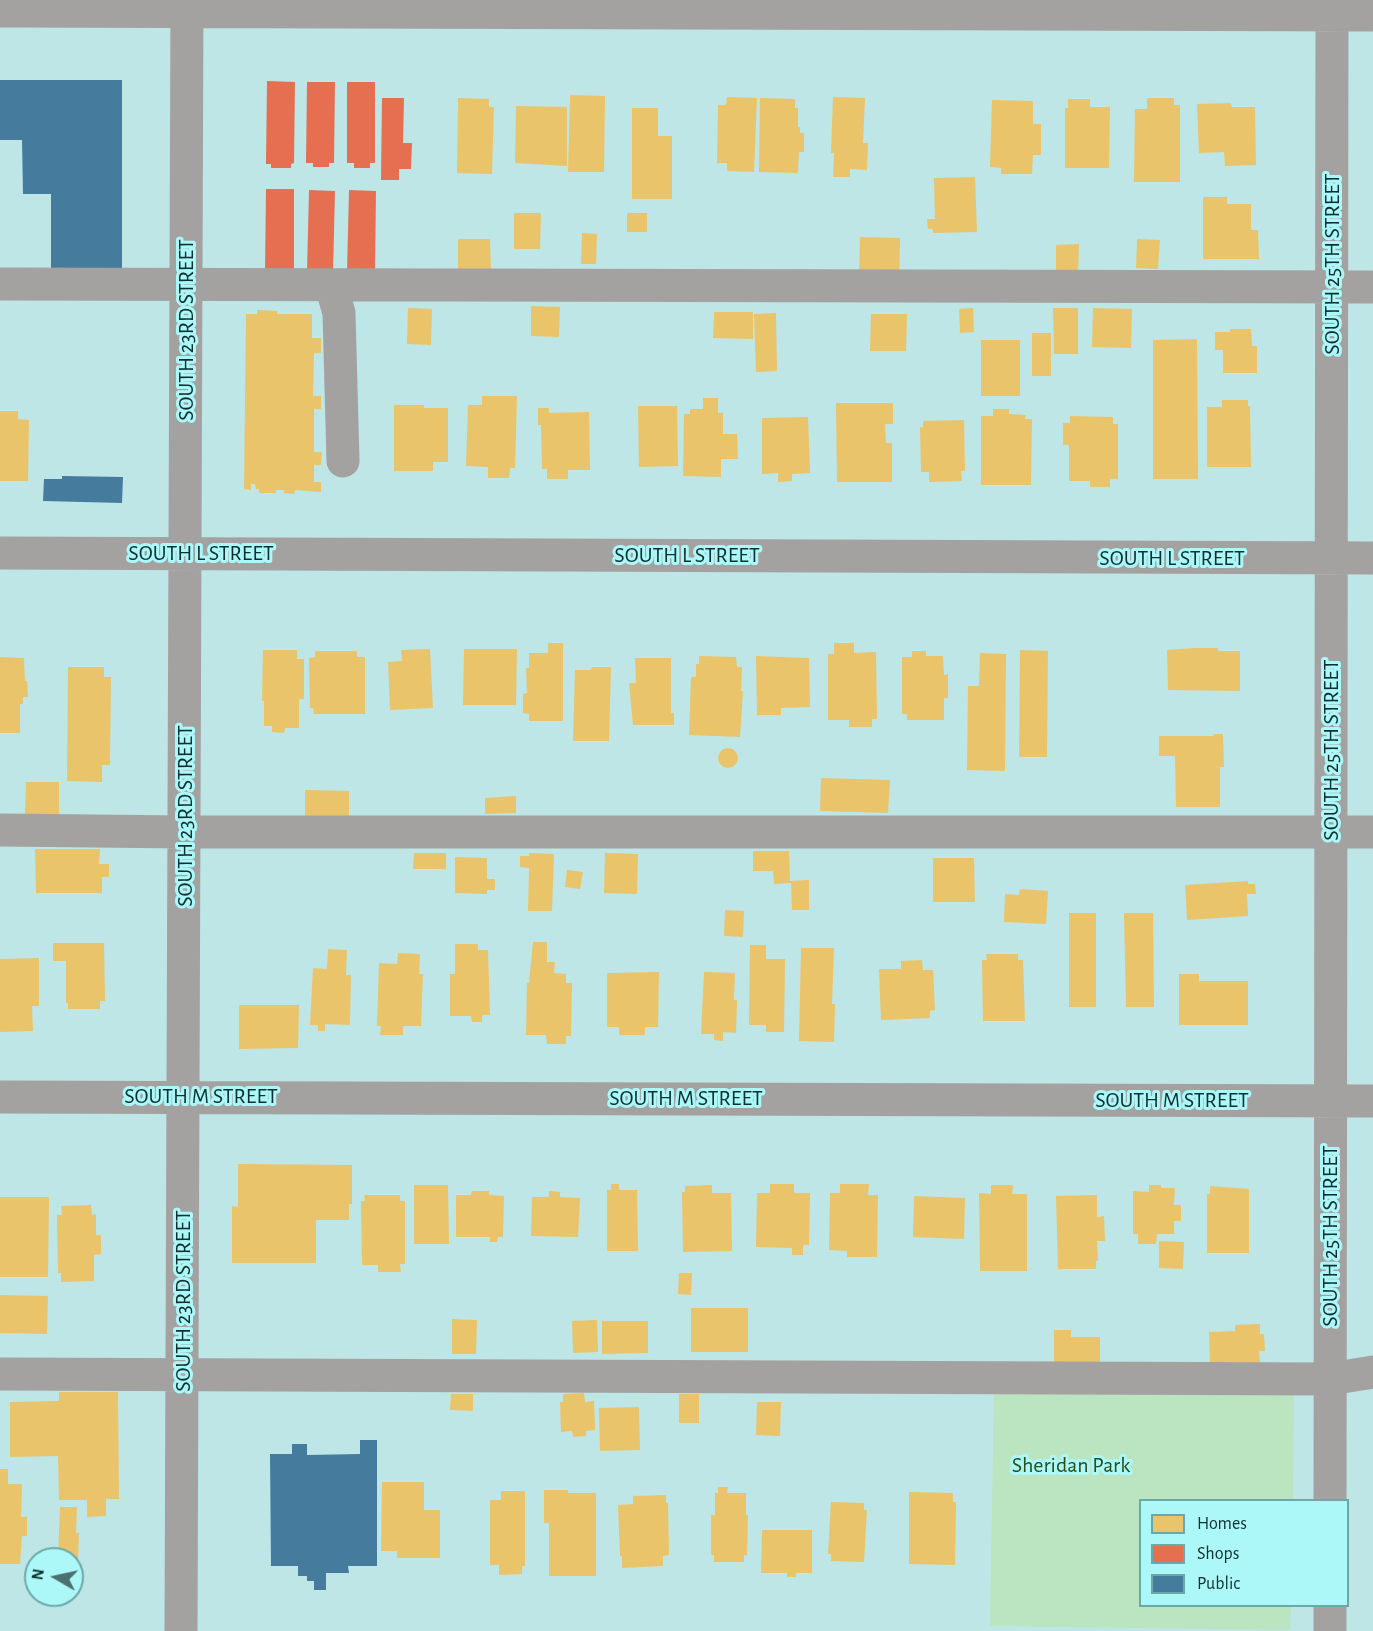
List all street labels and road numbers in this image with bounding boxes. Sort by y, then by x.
street label: SOUTH 25TH STREET [1319,173,1345,355]
street label: SOUTH 23RD STREET [173,239,199,421]
street label: SOUTH L STREET [128,540,274,566]
street label: SOUTH L STREET [614,542,760,568]
street label: SOUTH L STREET [1099,545,1245,571]
street label: SOUTH 25TH STREET [1318,659,1344,841]
street label: SOUTH 23RD STREET [172,725,198,907]
street label: SOUTH M STREET [124,1083,278,1109]
street label: SOUTH M STREET [609,1085,763,1111]
street label: SOUTH M STREET [1095,1087,1249,1113]
street label: SOUTH 25TH STREET [1317,1145,1343,1327]
street label: SOUTH 23RD STREET [170,1210,196,1392]

